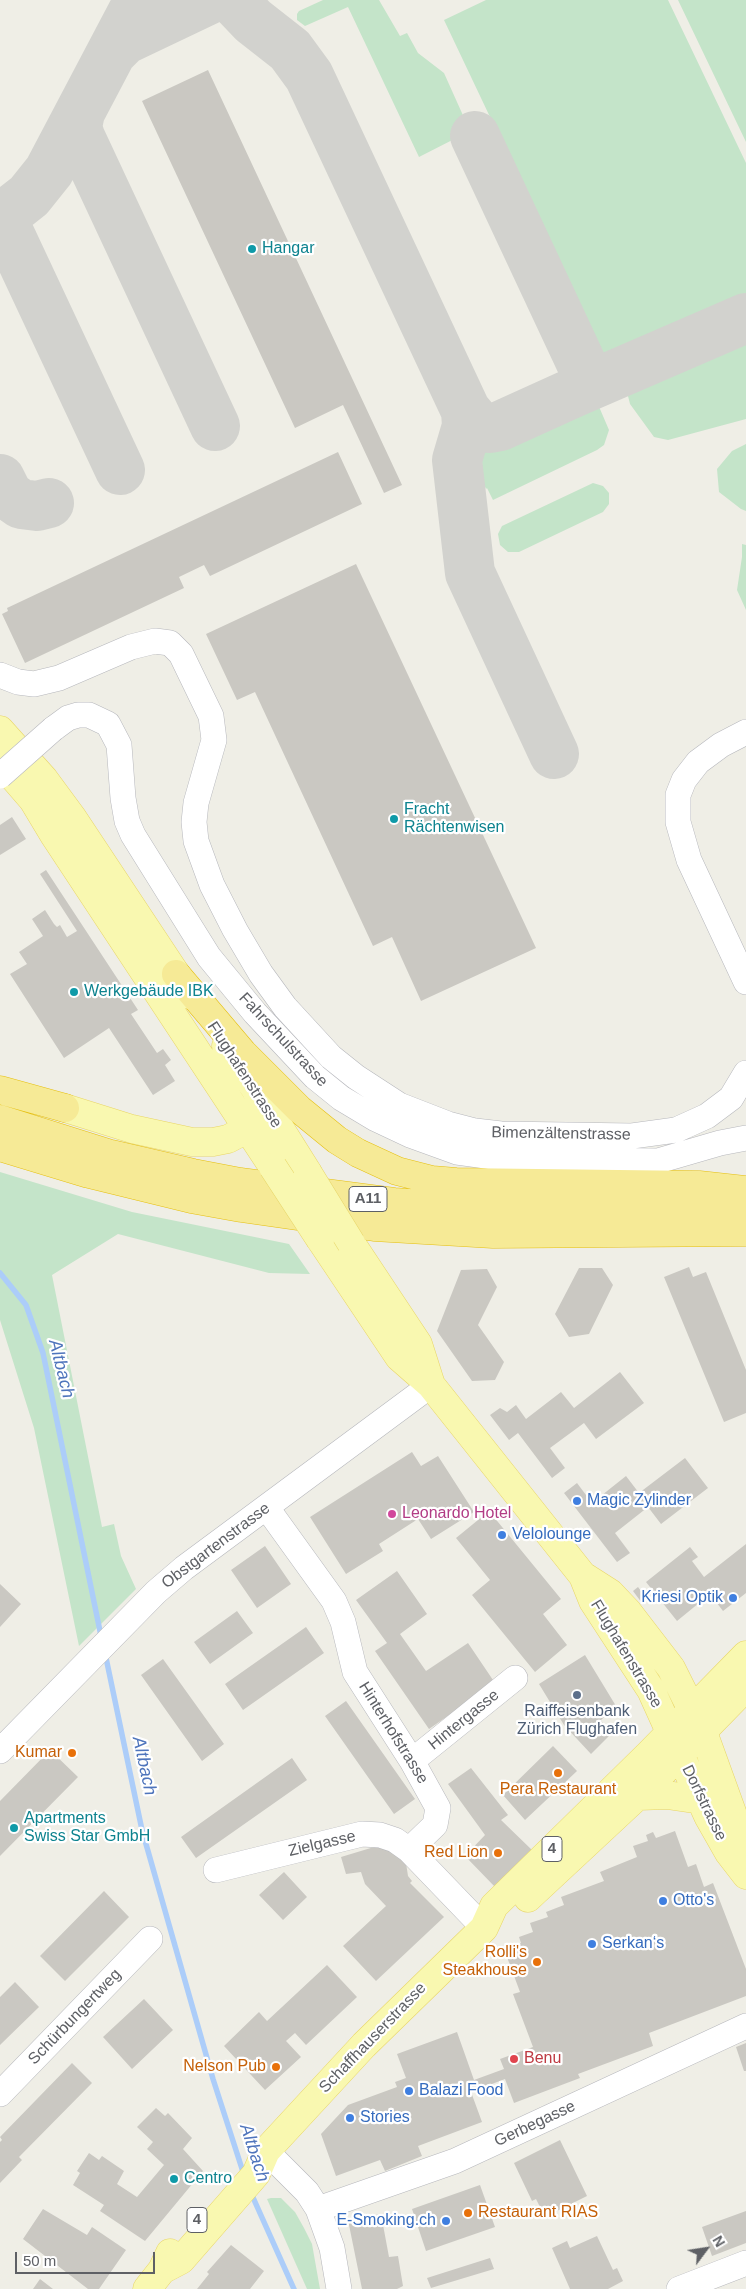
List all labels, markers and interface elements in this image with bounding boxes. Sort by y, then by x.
place label: Hangar [262,239,314,259]
marker: Hangar [246,243,258,255]
place label: Fracht Rächtenwisen [404,800,504,838]
marker: Fracht Rächtenwisen [388,813,400,825]
place label: Werkgebäude IBK [84,982,214,1002]
marker: Werkgebäude IBK [68,986,80,998]
street label: Fahrschulstrasse [234,989,332,1091]
street label: Flughafenstrasse [203,1018,285,1132]
street label: Bimenzältenstrasse [491,1123,631,1145]
road number: A11 [349,1186,387,1212]
water label: Altbach [43,1337,79,1401]
place label: Magic Zylinder [587,1491,691,1511]
marker: Magic Zylinder [571,1495,583,1507]
street label: Obstgartenstrasse [158,1499,274,1593]
place label: Leonardo Hotel [402,1504,511,1524]
marker: Leonardo Hotel [386,1508,398,1520]
place label: Velolounge [512,1525,591,1545]
marker: Velolounge [496,1529,508,1541]
place label: Kriesi Optik [641,1588,723,1608]
marker: Kriesi Optik [727,1592,739,1604]
street label: Flughafenstrasse [586,1596,666,1712]
street label: Hinterhofstrasse [354,1679,432,1787]
street label: Hintergasse [425,1686,503,1754]
marker: Raiffeisenbank Zürich Flughafen [571,1689,583,1701]
place label: Raiffeisenbank Zürich Flughafen [517,1702,637,1740]
water label: Altbach [127,1734,161,1798]
place label: Kumar [15,1743,62,1763]
marker: Kumar [66,1747,78,1759]
street label: Dorfstrasse [677,1762,731,1844]
marker: Pera Restaurant [552,1767,564,1779]
place label: Pera Restaurant [500,1780,616,1800]
place label: Apartments Swiss Star GmbH [24,1809,150,1847]
marker: Apartments Swiss Star GmbH [8,1822,20,1834]
street label: Zielgasse [286,1827,358,1861]
road number: 4 [542,1836,562,1862]
place label: Red Lion [424,1843,488,1863]
marker: Red Lion [492,1847,504,1859]
place label: Otto's [673,1891,714,1911]
marker: Otto's [657,1895,669,1907]
place label: Serkan‘s [602,1934,664,1954]
marker: Serkan‘s [586,1938,598,1950]
place label: Rolli's Steakhouse [442,1943,527,1981]
marker: Rolli's Steakhouse [531,1956,543,1968]
street label: Schürbungertweg [25,1965,125,2069]
street label: Schaffhauserstrasse [316,1979,430,2097]
place label: Benu [524,2049,561,2069]
marker: Benu [508,2053,520,2065]
place label: Nelson Pub [183,2057,266,2077]
marker: Nelson Pub [270,2061,282,2073]
place label: Balazi Food [419,2081,503,2101]
marker: Balazi Food [403,2085,415,2097]
street label: Gerbegasse [491,2097,579,2151]
place label: Stories [360,2108,410,2128]
marker: Stories [344,2112,356,2124]
water label: Altbach [234,2121,274,2185]
place label: Centro [184,2169,232,2189]
marker: Centro [168,2173,180,2185]
place label: Restaurant RIAS [478,2203,598,2223]
marker: Restaurant RIAS [462,2207,474,2219]
road number: 4 [187,2208,207,2232]
place label: E-Smoking.ch [336,2211,436,2231]
marker: E-Smoking.ch [440,2215,452,2227]
north arrow [681,2224,731,2274]
text: N [709,2233,728,2250]
scale bar [18,2242,158,2274]
text: 50 m [23,2252,56,2269]

